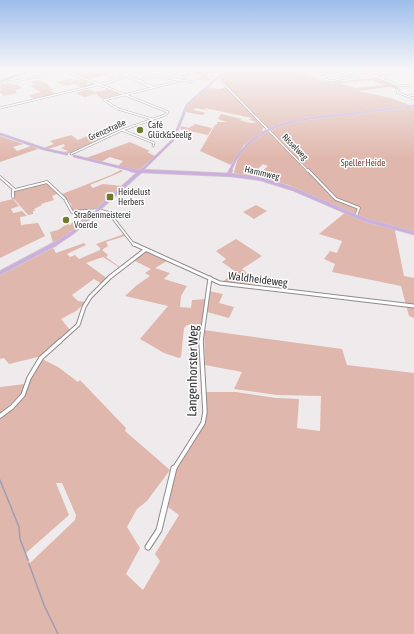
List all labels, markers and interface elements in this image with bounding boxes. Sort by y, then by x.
street label: Grenzstraße [87,117,127,143]
place label: Café Glück&Seelig [148,120,192,140]
marker: Café Glück&Seelig [135,125,145,135]
street label: Risselweg [280,132,310,162]
park label: Speller Heide [341,158,385,168]
street label: Hammweg [244,164,281,182]
place label: Heidelust Herbers [118,187,151,207]
marker: Heidelust Herbers [105,192,115,202]
place label: Straßenmeisterei Voerde [74,210,131,230]
marker: Straßenmeisterei Voerde [61,215,71,225]
street label: Waldheideweg [228,269,289,289]
street label: Langenhorster Weg [184,325,201,417]

